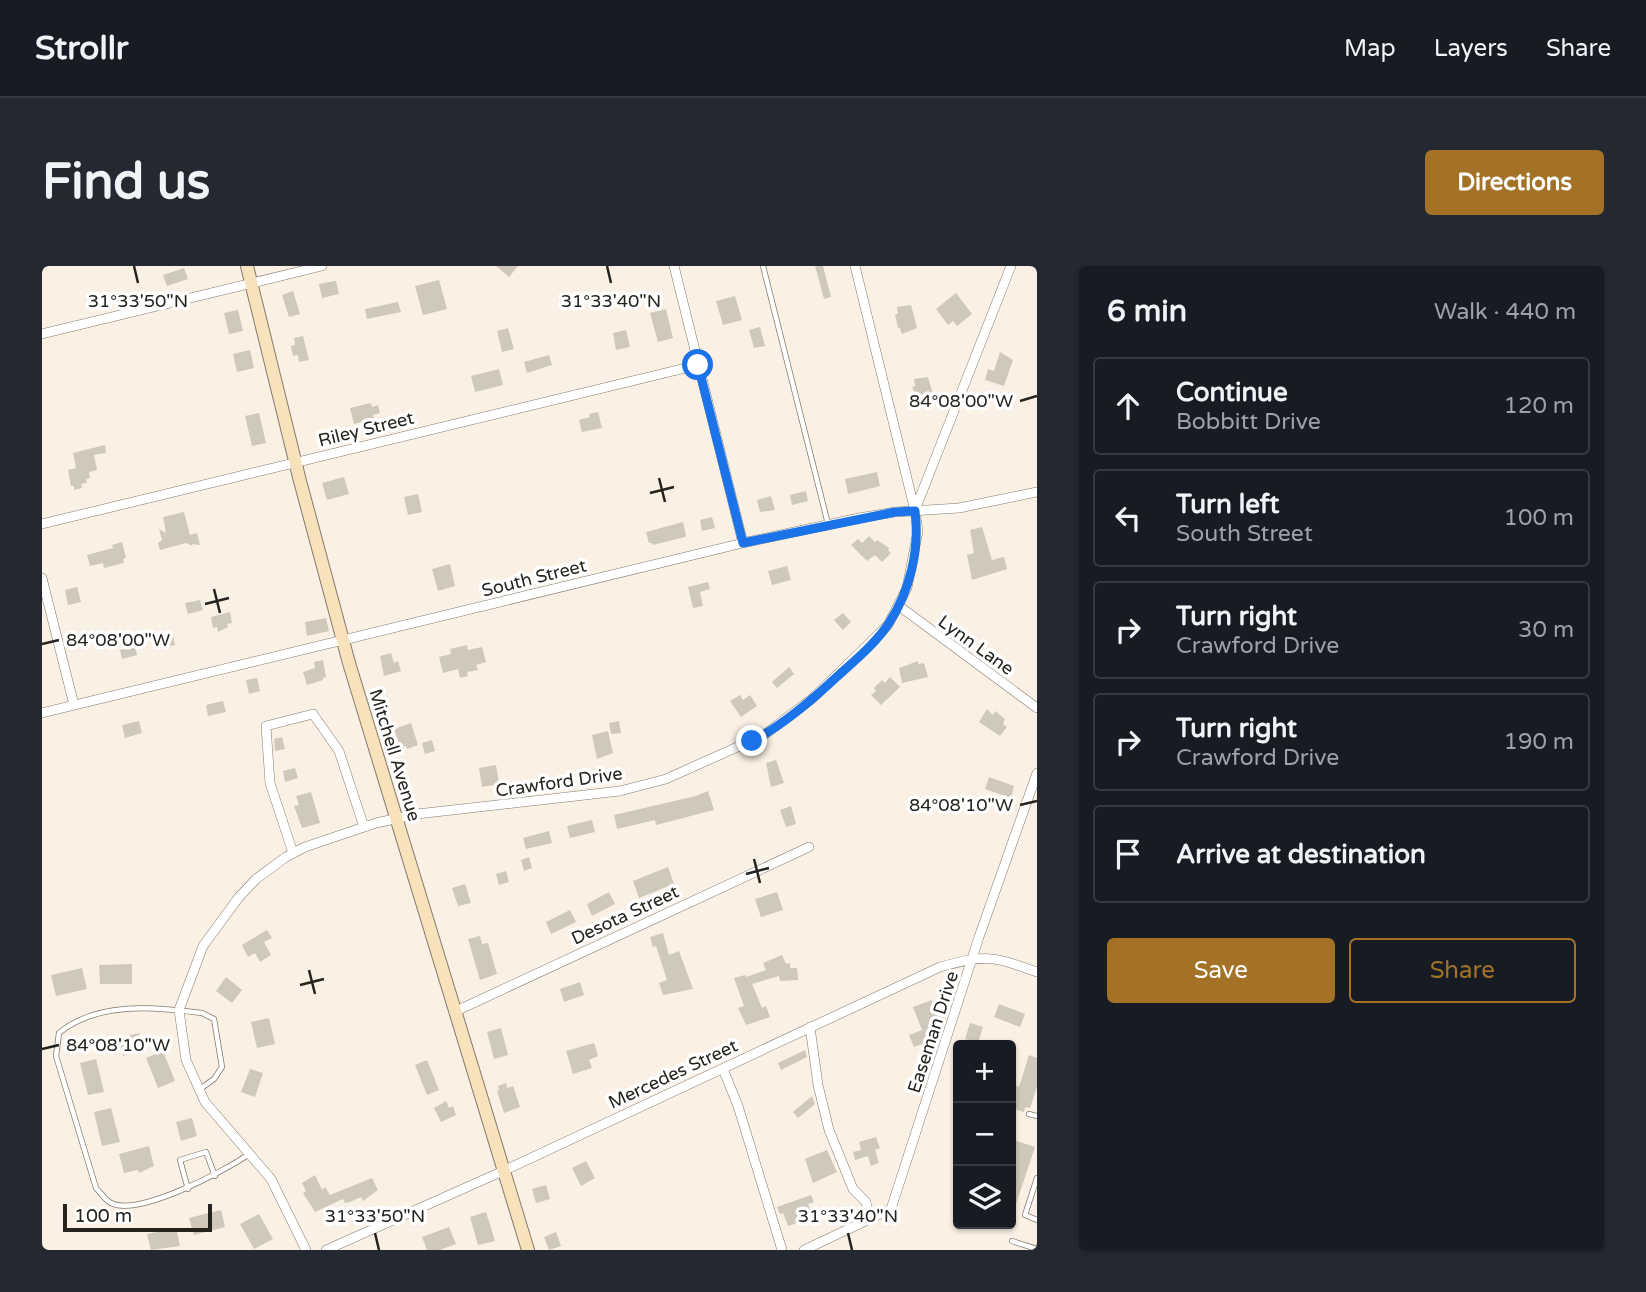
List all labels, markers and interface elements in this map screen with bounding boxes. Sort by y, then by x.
text: Strollr [35,29,129,68]
text: Map [1344,34,1396,63]
text: Layers [1434,34,1508,63]
text: Share [1546,34,1611,63]
button: Directions [1425,150,1604,215]
text: Find us [42,153,210,212]
text: 31°33'50"N [88,290,188,312]
text: 31°33'40"N [561,290,661,312]
text: 6 min [1107,293,1187,330]
text: Walk · 440 m [1434,298,1576,326]
route start [682,349,713,380]
text: Continue [1176,377,1288,408]
icon: ahead [1109,387,1147,425]
text: 84°08'00"W [909,390,1013,412]
text: 120 m [1504,392,1574,420]
street label: Riley Street [316,406,416,451]
text: Bobbitt Drive [1176,408,1321,436]
text: Turn left [1176,489,1279,520]
icon: left [1109,499,1147,537]
text: 100 m [1504,504,1574,532]
text: South Street [1176,520,1313,548]
street label: South Street [479,554,589,602]
text: Turn right [1176,601,1297,632]
street label: Lynn Lane [934,610,1018,680]
icon: right [1109,611,1147,649]
text: 30 m [1518,616,1574,644]
text: 84°08'00"W [66,629,170,651]
text: Crawford Drive [1176,632,1339,660]
street label: Mitchell Avenue [364,686,426,824]
text: Turn right [1176,713,1297,744]
icon: right [1109,723,1147,761]
route end [736,725,767,756]
text: 190 m [1504,728,1574,756]
text: Crawford Drive [1176,744,1339,772]
street label: Crawford Drive [494,762,624,802]
text: 84°08'10"W [909,794,1013,816]
icon: arrive [1109,835,1147,873]
text: Arrive at destination [1176,839,1426,870]
street label: Desota Street [568,880,682,949]
button: Save [1107,938,1335,1003]
button: Share [1349,938,1576,1003]
street label: Easeman Drive [903,968,963,1096]
text: 84°08'10"W [66,1034,170,1056]
street label: Mercedes Street [605,1034,741,1114]
map controls [953,1040,1016,1229]
button: + [953,1040,1016,1103]
button: − [953,1103,1016,1166]
button: layers [953,1166,1016,1229]
scale bar [63,1201,212,1233]
text: 100 m [74,1205,132,1227]
text: 31°33'50"N [325,1205,425,1227]
text: 31°33'40"N [798,1205,898,1227]

